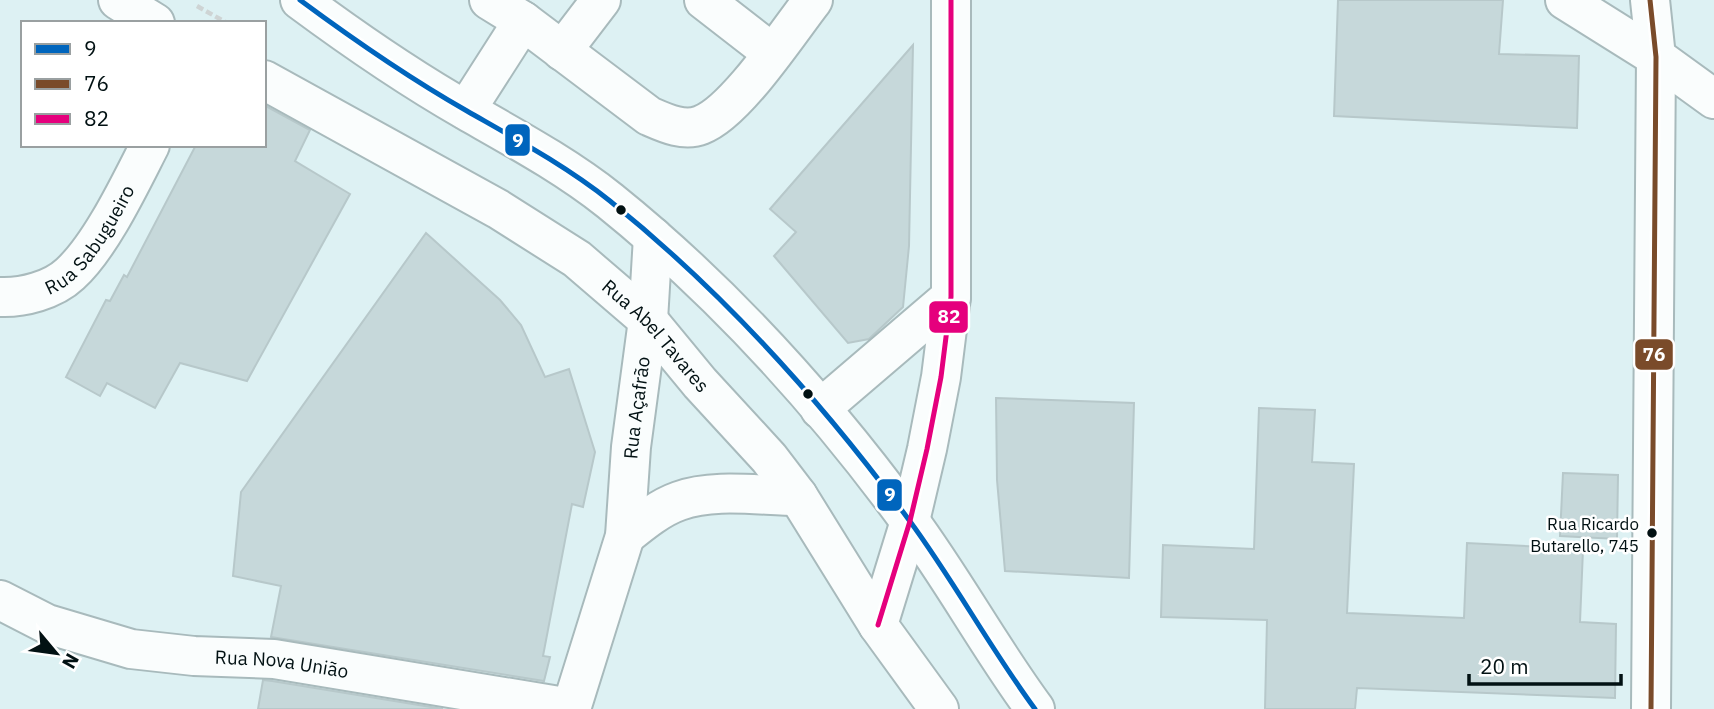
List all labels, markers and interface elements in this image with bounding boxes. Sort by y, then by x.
legend [21,21,266,147]
text: 9 [84,34,97,62]
text: 76 [84,69,109,97]
text: 82 [84,104,109,132]
line badge: 9 [504,123,531,157]
text: 9 [512,128,524,152]
street label: Rua Sabugueiro [41,181,140,300]
unlabelled marker [614,203,628,217]
street label: Rua Abel Tavares [597,274,714,397]
line badge: 82 [928,300,969,334]
text: 82 [938,304,960,328]
line badge: 76 [1634,338,1674,371]
text: 76 [1643,342,1665,366]
street label: Rua Açafrão [618,355,655,460]
unlabelled marker [801,387,815,401]
line badge: 9 [876,478,903,512]
text: 9 [884,482,896,506]
place label: Rua Ricardo Butarello, 745 [1530,513,1639,557]
marker: Rua Ricardo Butarello, 745 [1645,526,1659,540]
north arrow [21,618,91,688]
scale bar [1469,642,1621,686]
street label: Rua Nova União [214,645,350,683]
text: N [57,649,85,673]
text: 20 m [1480,652,1529,680]

